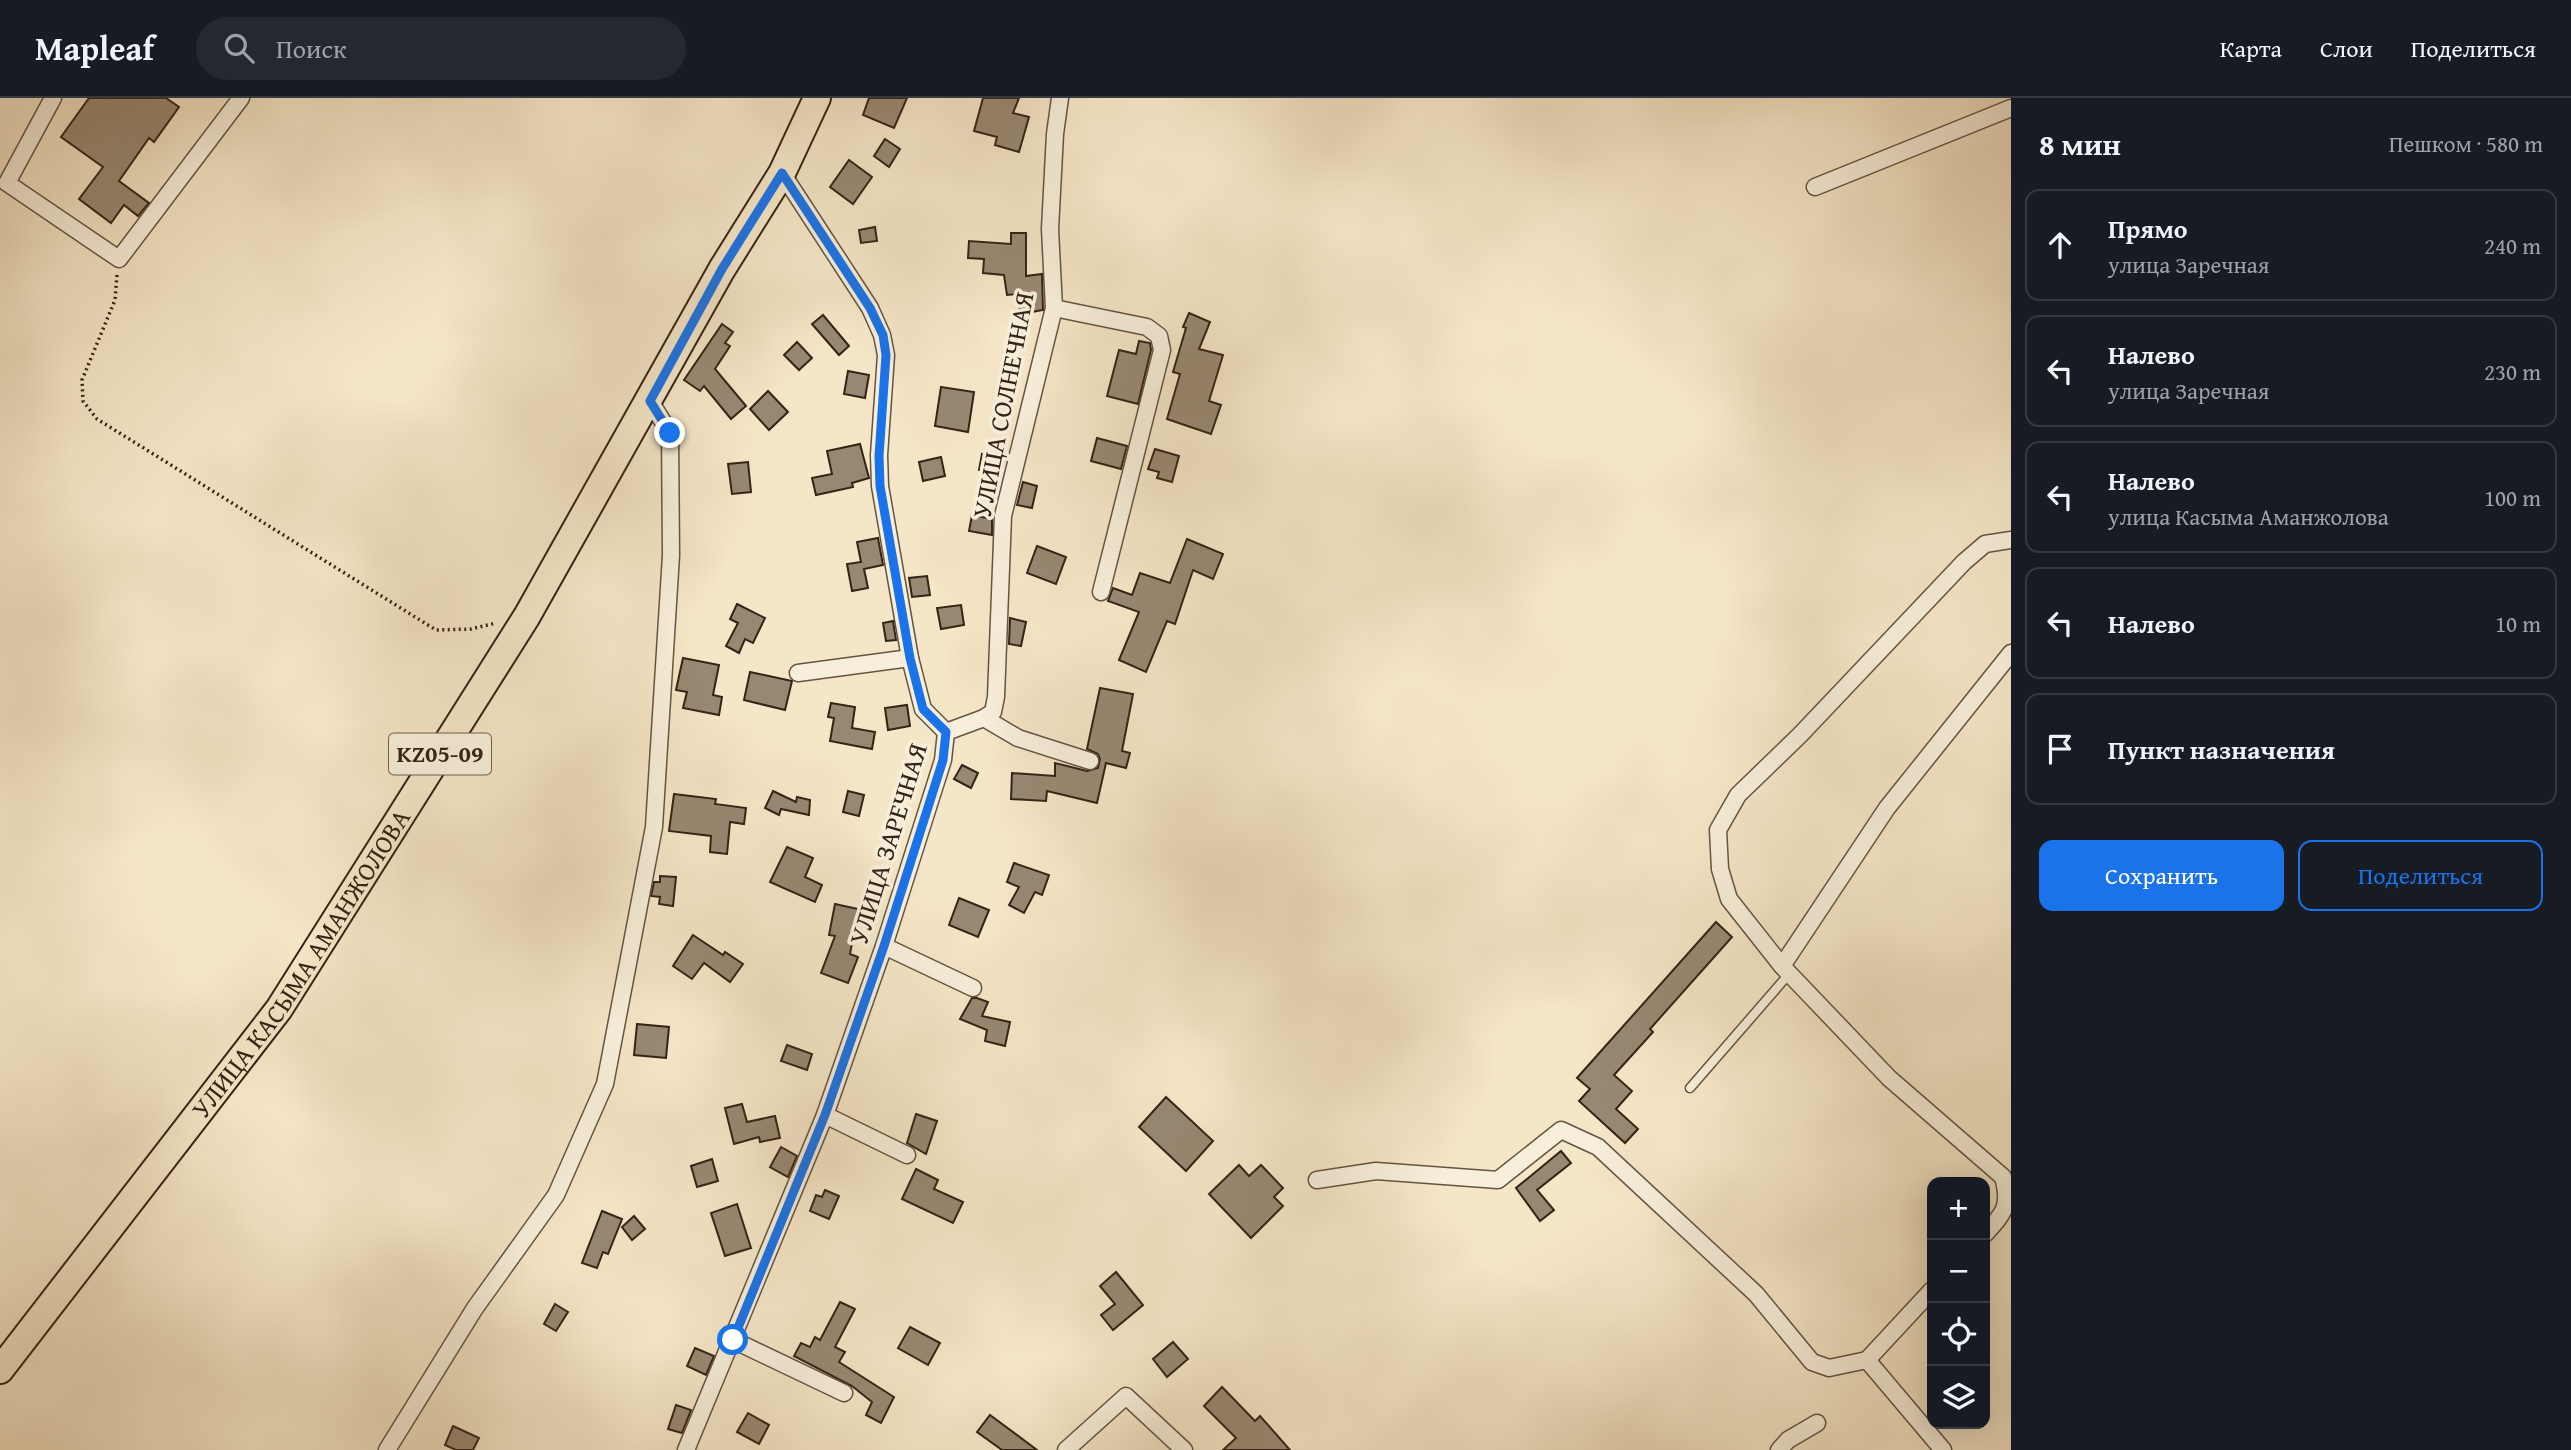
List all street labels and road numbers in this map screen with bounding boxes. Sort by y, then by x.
street label: УЛИЦА СОЛНЕЧНАЯ [962,289,1044,521]
road number: KZ05-09 [389,734,491,774]
street label: УЛИЦА ЗАРЕЧНАЯ [838,738,937,949]
street label: УЛИЦА КАСЫМА АМАНЖОЛОВА [181,801,420,1126]

